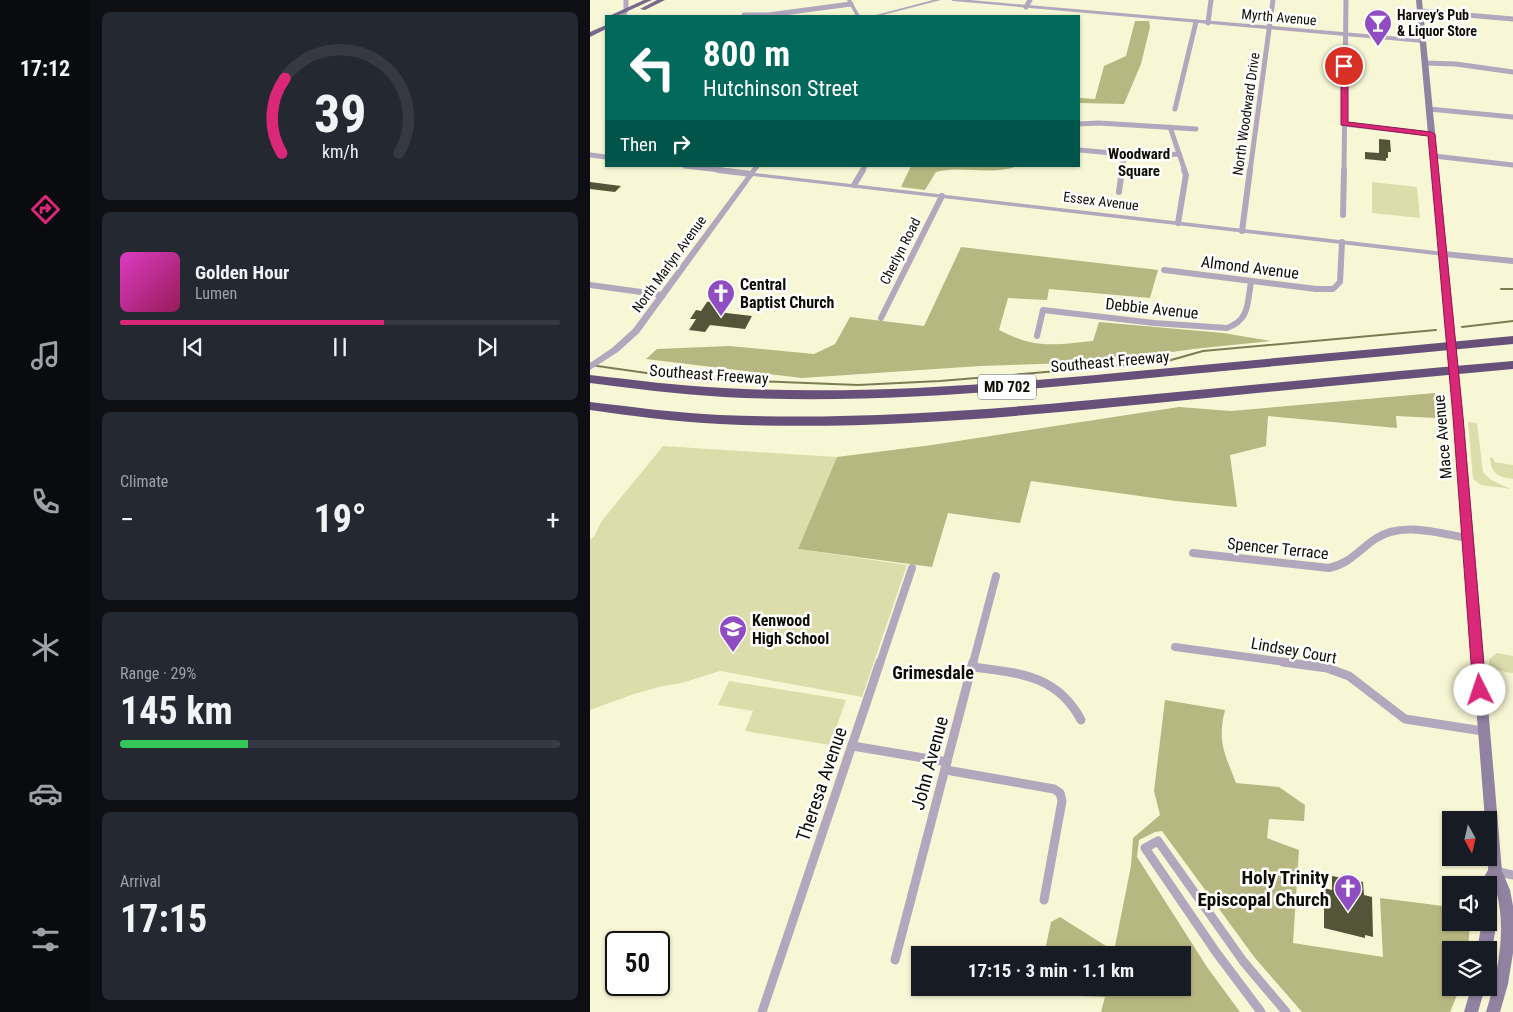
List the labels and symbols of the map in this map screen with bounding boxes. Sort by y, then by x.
street label: Myrth Avenue [1241,6,1318,28]
place label: Harvey’s Pub & Liquor Store [1397,7,1477,39]
bar icon: Harvey’s Pub & Liquor Store [1363,8,1393,47]
pin [1323,45,1365,87]
street label: North Woodward Drive [1229,51,1263,176]
district label: Woodward Square [1108,145,1170,180]
street label: Essex Avenue [1062,188,1140,214]
street label: North Marlyn Avenue [629,212,710,315]
street label: Cherlyn Road [876,215,924,287]
street label: Almond Avenue [1200,252,1300,283]
place label: Central Baptist Church [740,275,835,312]
church icon: Central Baptist Church [706,278,736,317]
street label: Debbie Avenue [1105,294,1199,323]
street label: Southeast Freeway [1050,347,1171,376]
street label: Southeast Freeway [649,361,769,388]
road number: MD 702 [978,374,1036,400]
street label: Mace Avenue [1429,394,1456,480]
street label: Spencer Terrace [1226,534,1329,563]
place label: Kenwood High School [752,611,829,648]
school or university icon: Kenwood High School [718,614,748,653]
street label: Lindsey Court [1250,634,1339,667]
district label: Grimesdale [892,662,974,683]
position arrow [1453,663,1505,715]
street label: John Avenue [906,714,953,813]
street label: Theresa Avenue [791,724,852,844]
north arrow [1442,811,1498,866]
place label: Holy Trinity Episcopal Church [1197,866,1330,911]
church icon: Holy Trinity Episcopal Church [1333,873,1363,912]
speed limit sign: 50 [605,931,670,996]

